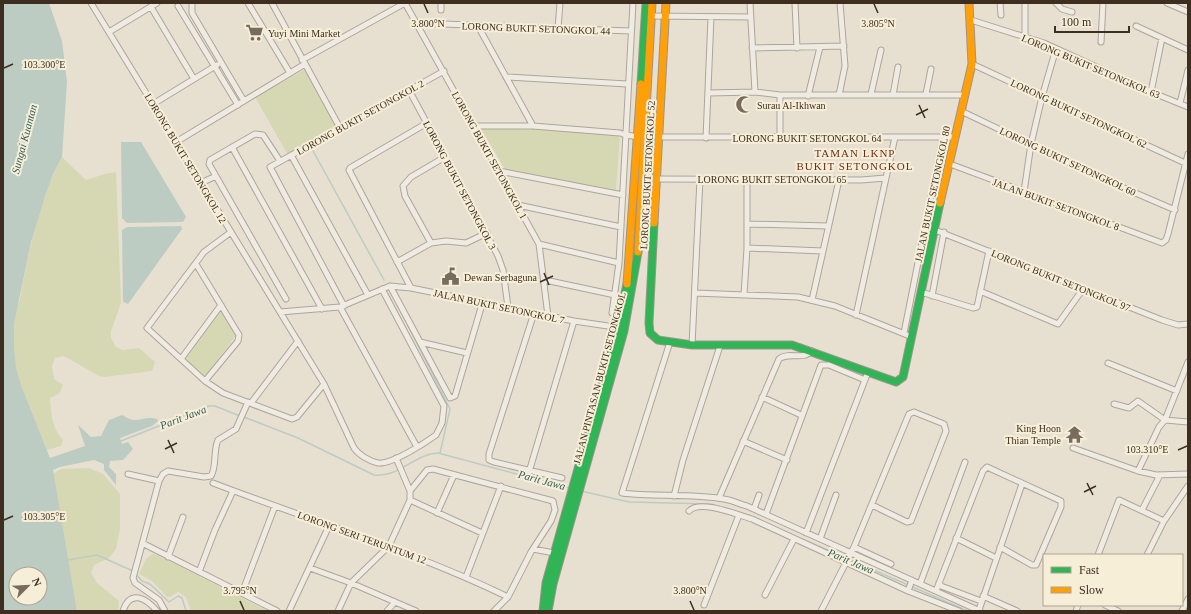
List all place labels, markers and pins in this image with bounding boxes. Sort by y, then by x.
supermarket icon: Yuyi Mini Market [245,23,265,43]
place label: Yuyi Mini Market [268,28,340,39]
mosque icon: Surau Al-Ikhwan [734,95,754,115]
place label: Surau Al-Ikhwan [757,100,826,111]
public building icon: Dewan Serbaguna [441,267,461,287]
place label: Dewan Serbaguna [464,272,538,283]
place label: King Hoon Thian Temple [1006,423,1062,446]
temple icon: King Hoon Thian Temple [1064,424,1084,444]

